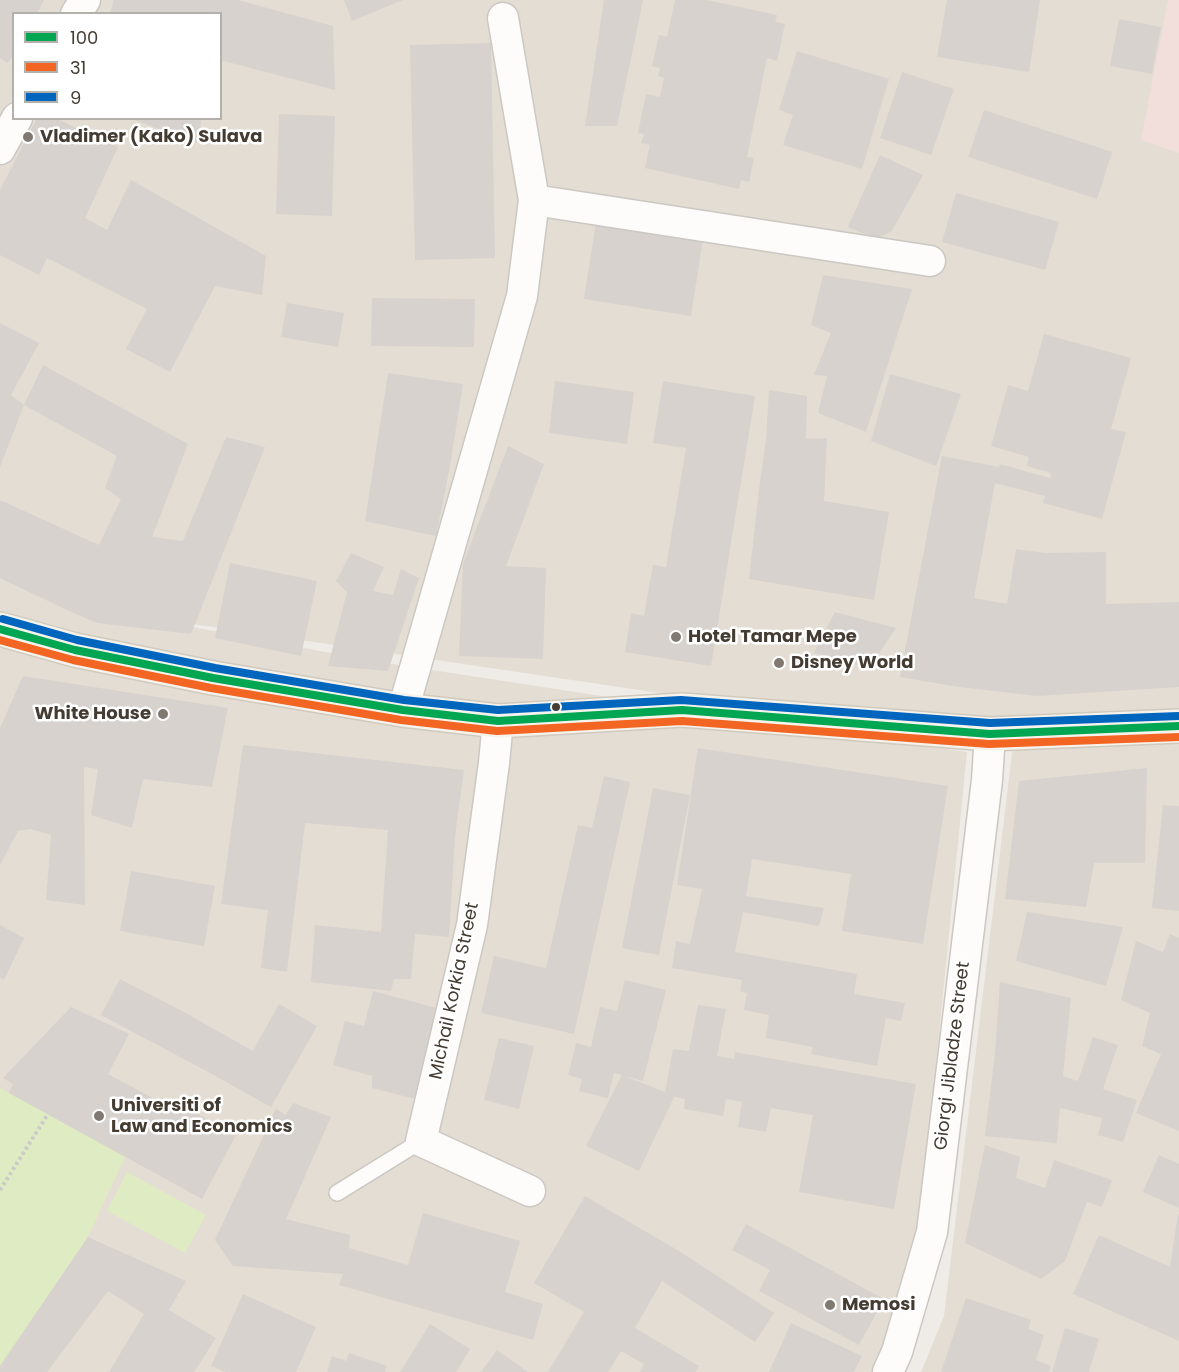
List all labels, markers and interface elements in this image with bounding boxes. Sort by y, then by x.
legend [12,12,222,120]
text: 100 [70,25,98,50]
text: 31 [70,55,86,80]
text: 9 [70,85,81,110]
place label: Vladimer (Kako) Sulava [40,126,262,148]
marker: Vladimer (Kako) Sulava [21,130,35,144]
place label: Hotel Tamar Mepe [688,626,857,648]
marker: Hotel Tamar Mepe [669,630,683,644]
place label: Disney World [791,652,913,674]
marker: Disney World [772,656,786,670]
unlabelled marker [550,701,562,713]
place label: White House [35,703,151,725]
marker: White House [156,707,170,721]
street label: Michail Korkia Street [426,900,484,1082]
street label: Giorgi Jibladze Street [931,960,975,1152]
place label: Universiti of Law and Economics [111,1095,293,1138]
marker: Universiti of Law and Economics [92,1109,106,1123]
place label: Memosi [842,1294,915,1316]
marker: Memosi [823,1298,837,1312]

